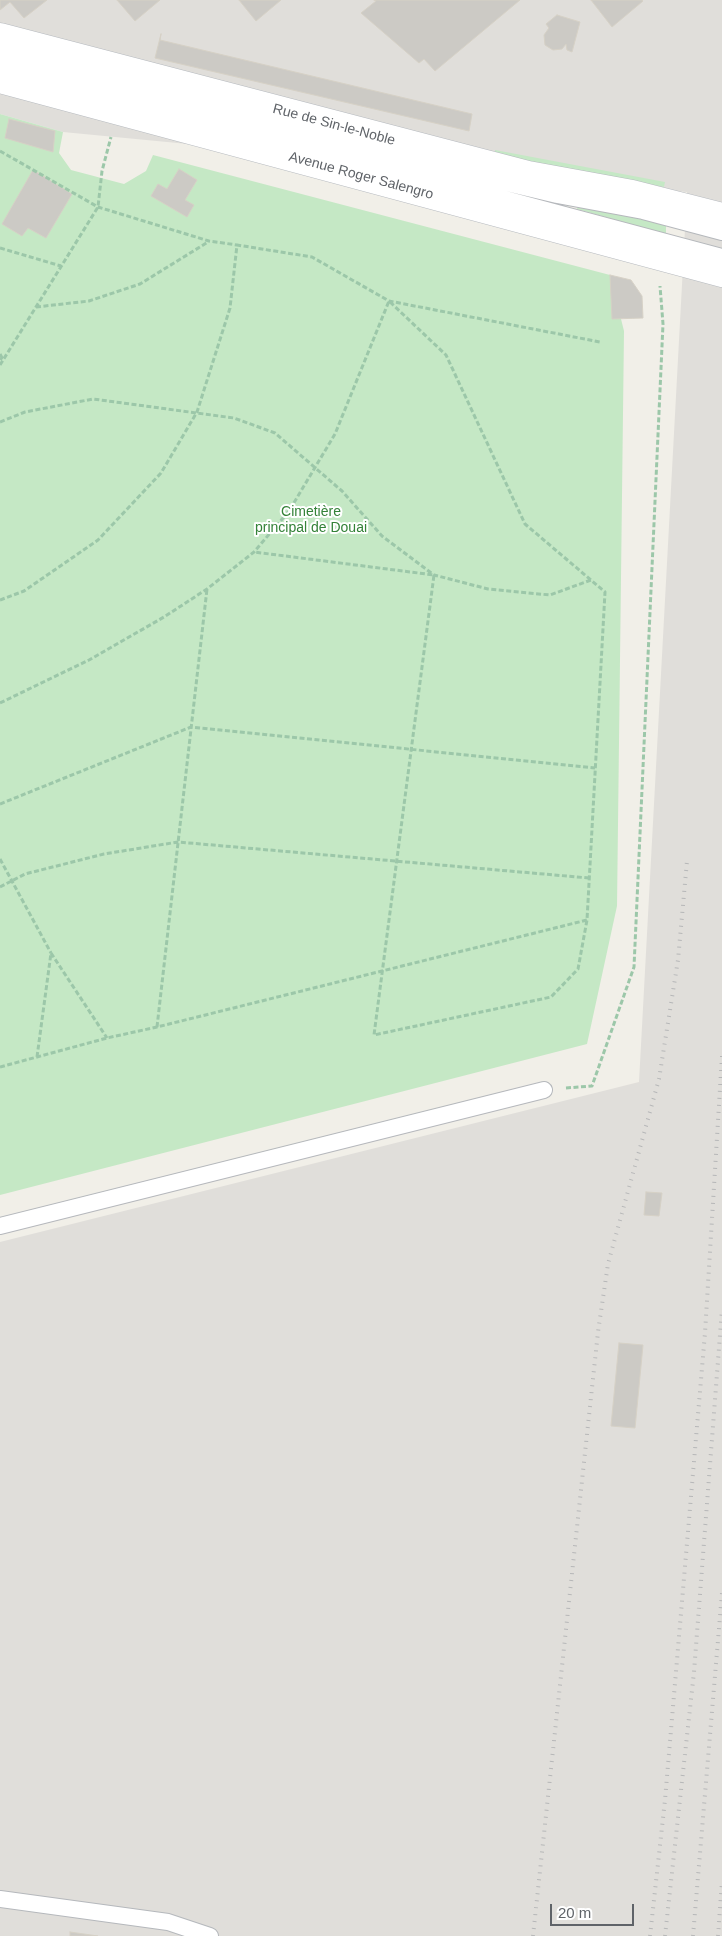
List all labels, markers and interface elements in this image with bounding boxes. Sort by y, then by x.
street label: Rue de Sin-le-Noble [271,101,397,149]
street label: Avenue Roger Salengro [287,149,435,203]
park label: Cimetière principal de Douai [255,504,367,536]
scale bar [552,1894,636,1926]
text: 20 m [558,1904,591,1921]

